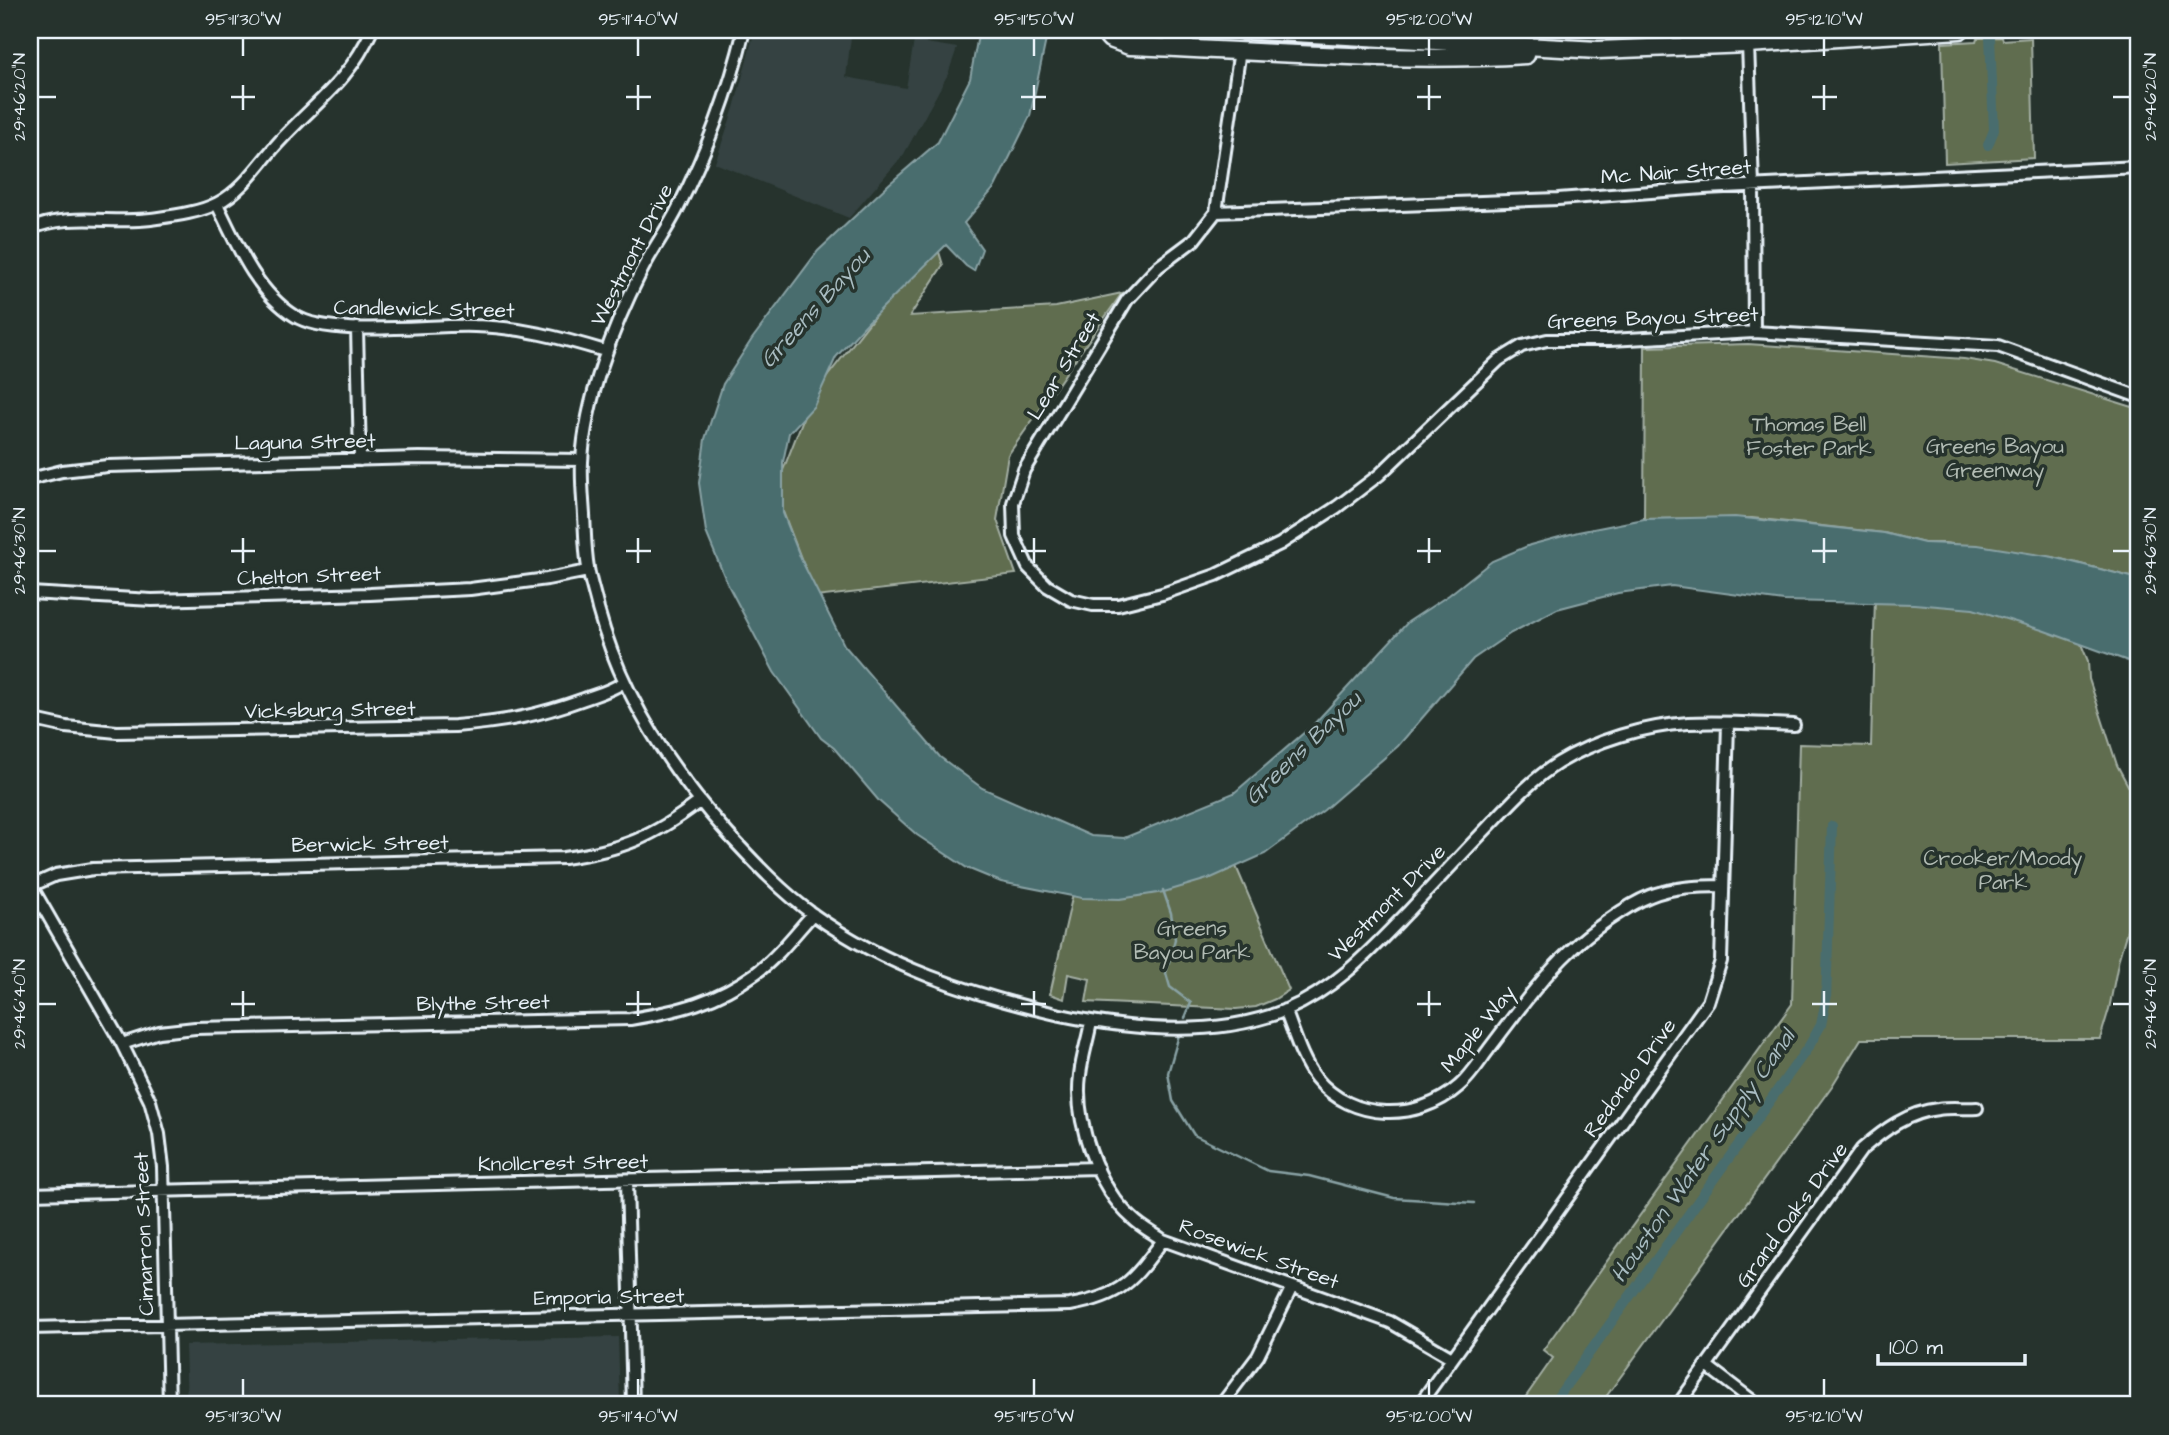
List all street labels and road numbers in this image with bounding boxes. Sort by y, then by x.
street label: Mc Nair Street [1600,152,1753,192]
street label: Westmont Drive [584,179,680,331]
street label: Candlewick Street [333,293,515,325]
street label: Greens Bayou Street [1547,300,1760,338]
street label: Lear Street [1020,306,1108,425]
street label: Laguna Street [234,426,376,460]
street label: Chelton Street [237,559,382,593]
street label: Vicksburg Street [244,694,416,728]
street label: Berwick Street [291,828,449,860]
street label: Westmont Drive [1321,837,1453,969]
street label: Maple Way [1434,979,1524,1080]
street label: Blythe Street [416,987,550,1021]
street label: Redondo Drive [1577,1012,1683,1144]
street label: Grand Oaks Drive [1729,1136,1855,1294]
street label: Knollcrest Street [478,1147,649,1179]
street label: Cimarron Street [127,1151,161,1316]
street label: Rosewick Street [1175,1212,1343,1297]
street label: Emporia Street [533,1281,685,1314]

